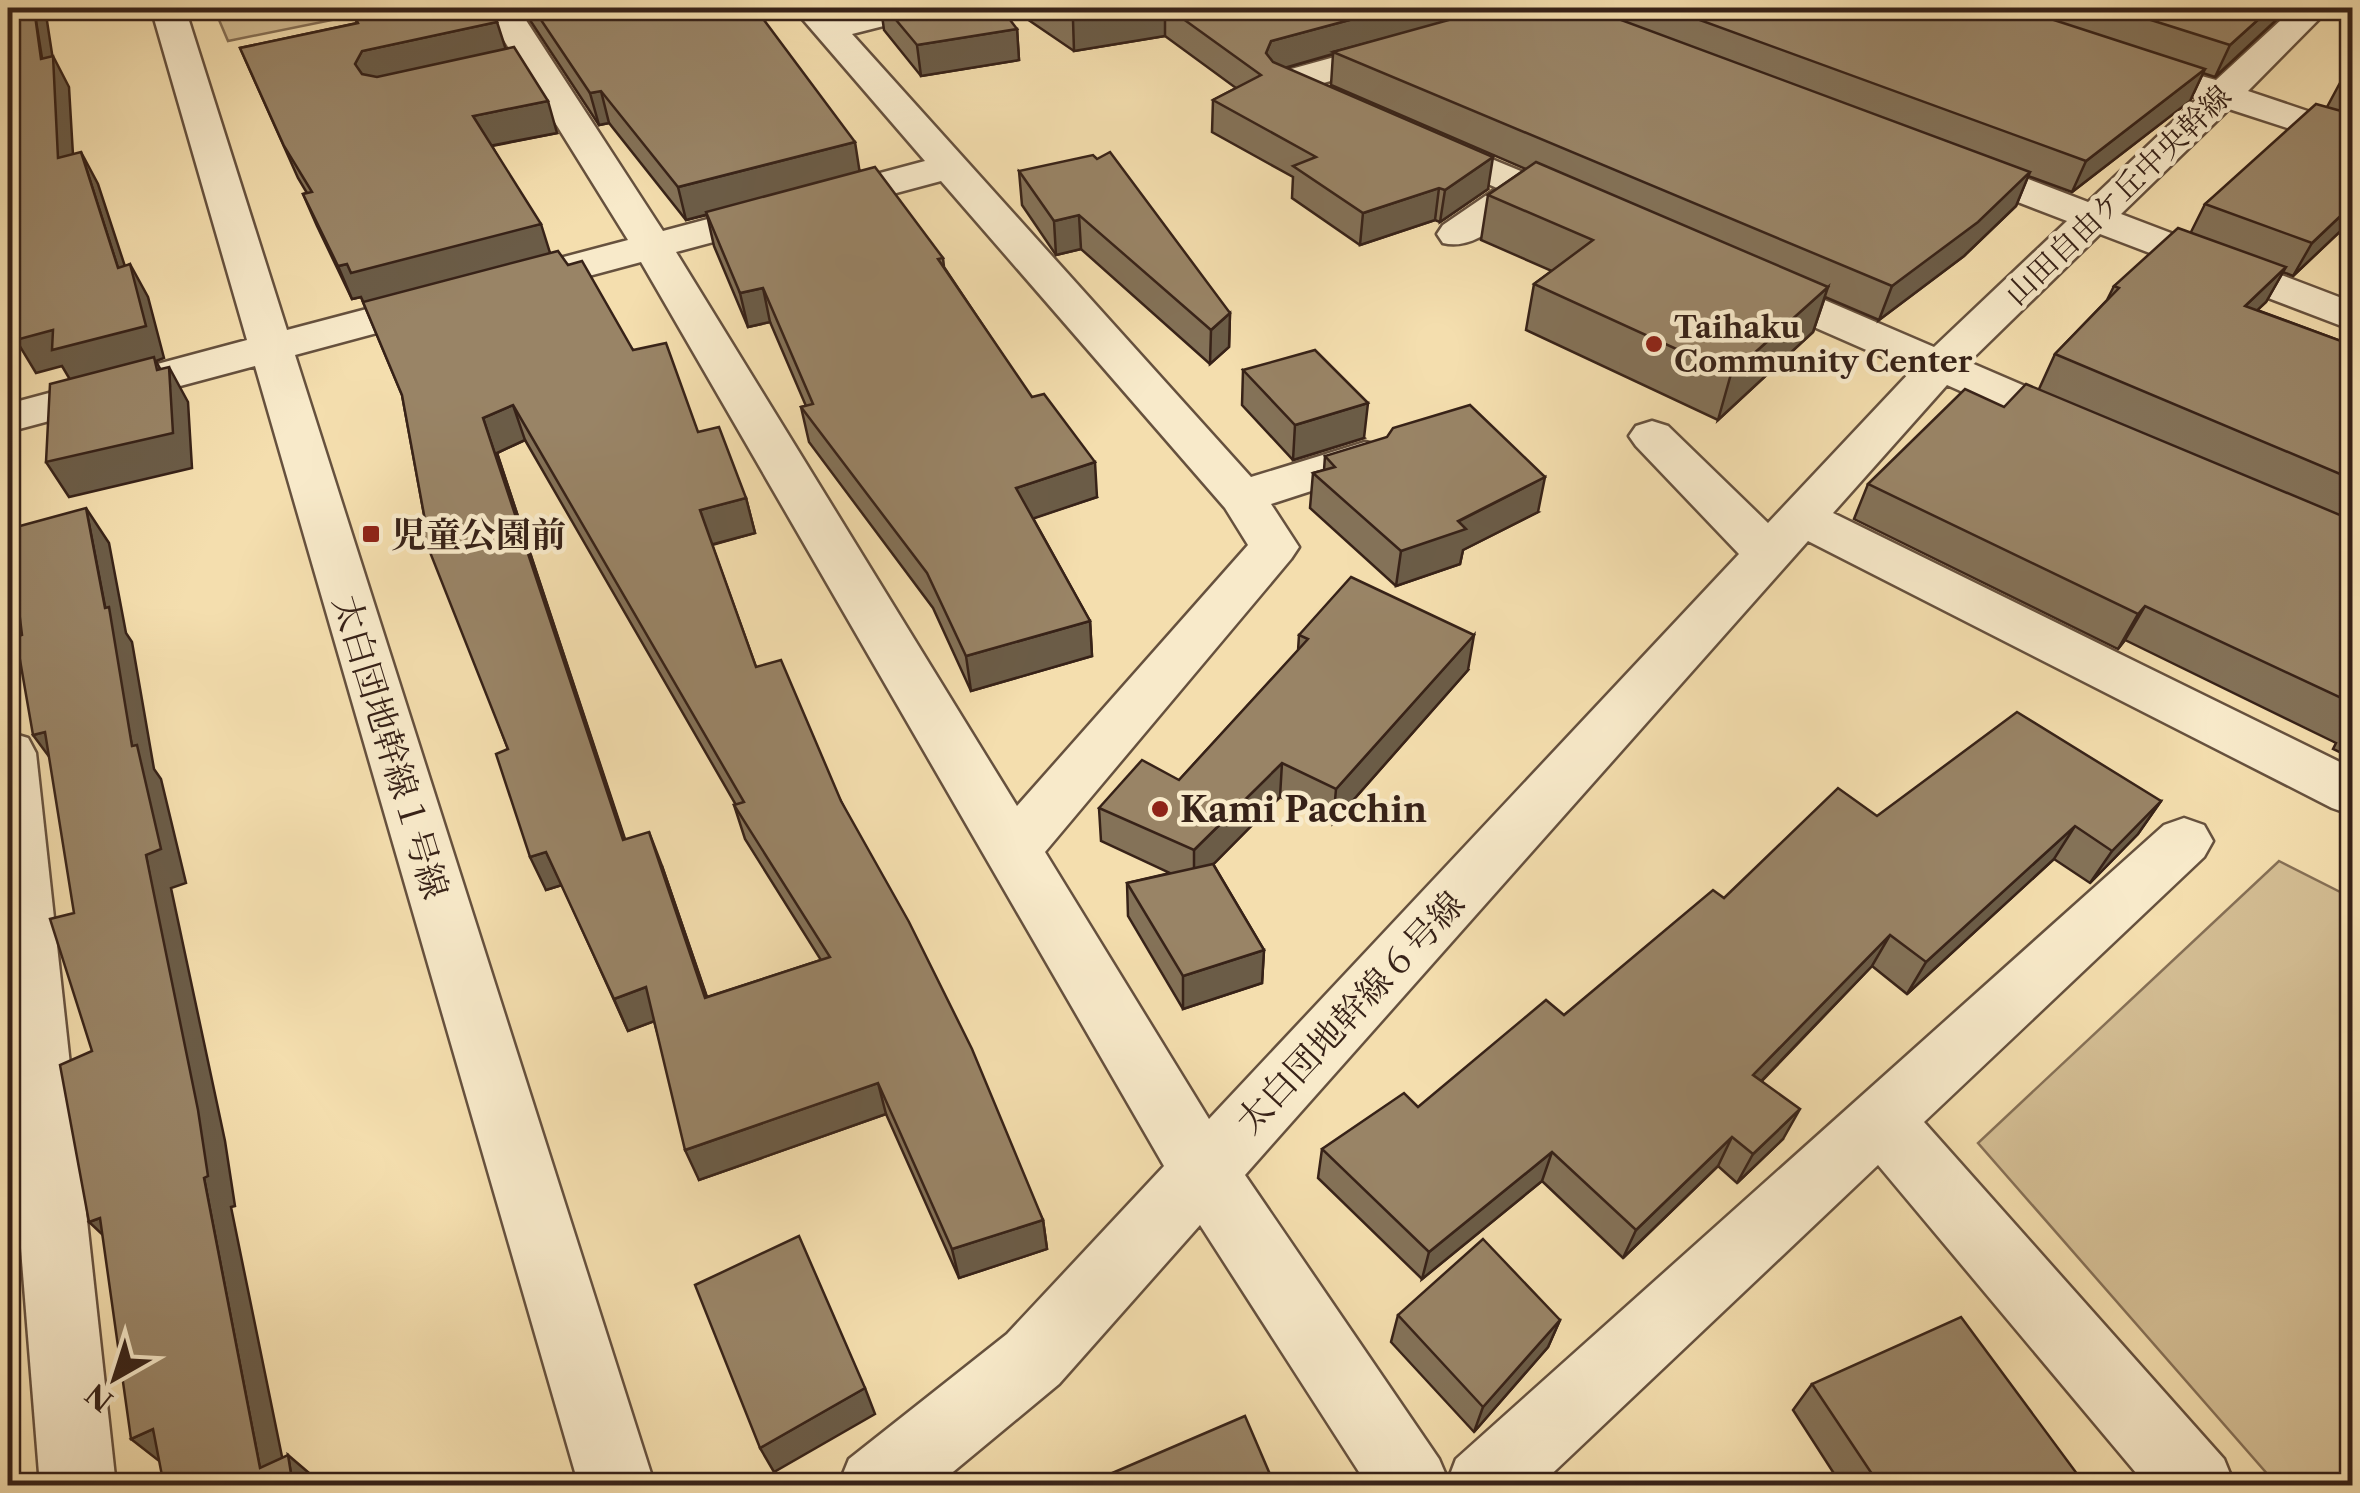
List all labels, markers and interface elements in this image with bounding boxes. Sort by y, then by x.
street label: 山田自由ケ丘中央幹線 [1997,77,2239,313]
place label: Taihaku Community Center [1674,309,1973,380]
marker: Taihaku Community Center [1643,333,1665,355]
place label: 児童公園前 [391,513,566,556]
marker: 児童公園前 [360,523,382,545]
street label: 太白団地幹線１号線 [324,590,458,904]
place label: Kami Pacchin [1180,788,1427,831]
marker: Kami Pacchin [1149,798,1171,820]
street label: 太白団地幹線６号線 [1227,882,1473,1142]
north arrow [65,1328,165,1428]
text: N [79,1377,119,1418]

